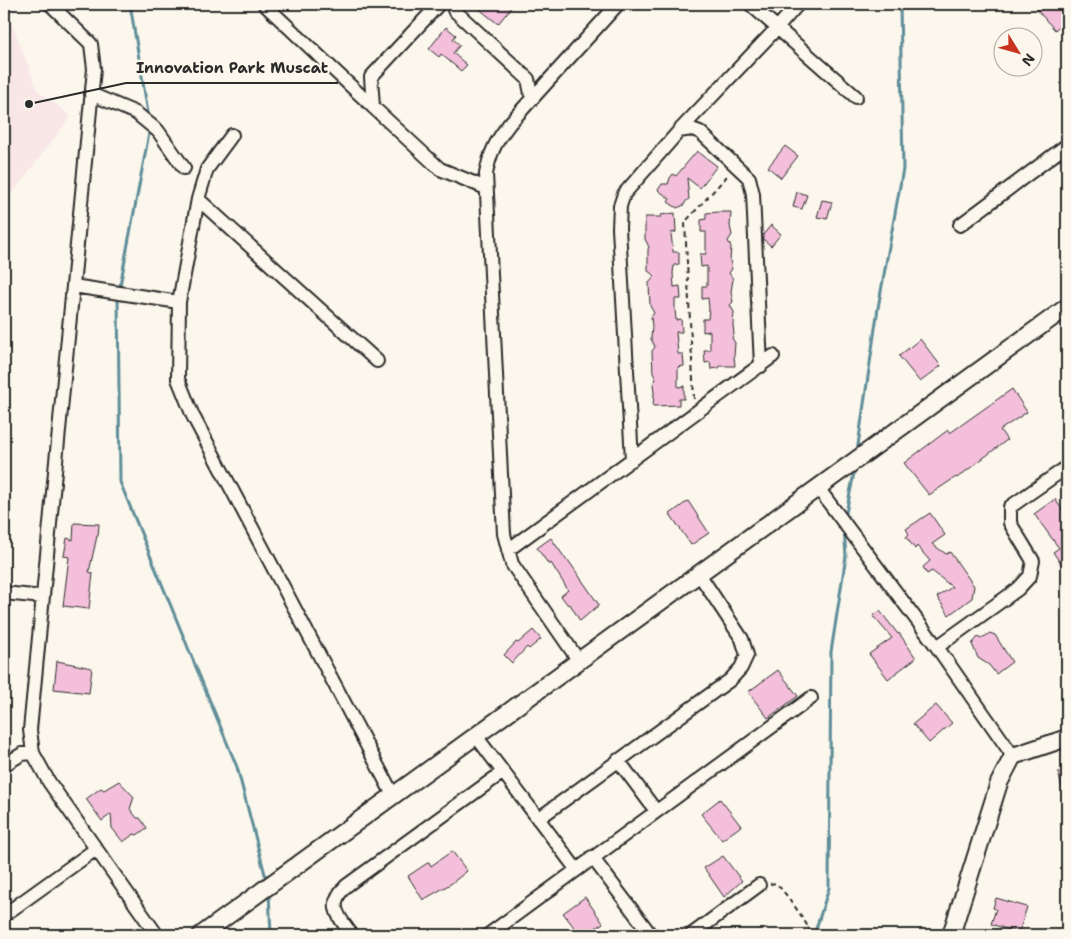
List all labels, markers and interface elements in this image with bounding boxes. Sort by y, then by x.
north arrow [994,28,1044,78]
text: N [1018,50,1039,70]
callout: Innovation Park Muscat [126,53,338,83]
text: Innovation Park Muscat [136,58,328,78]

